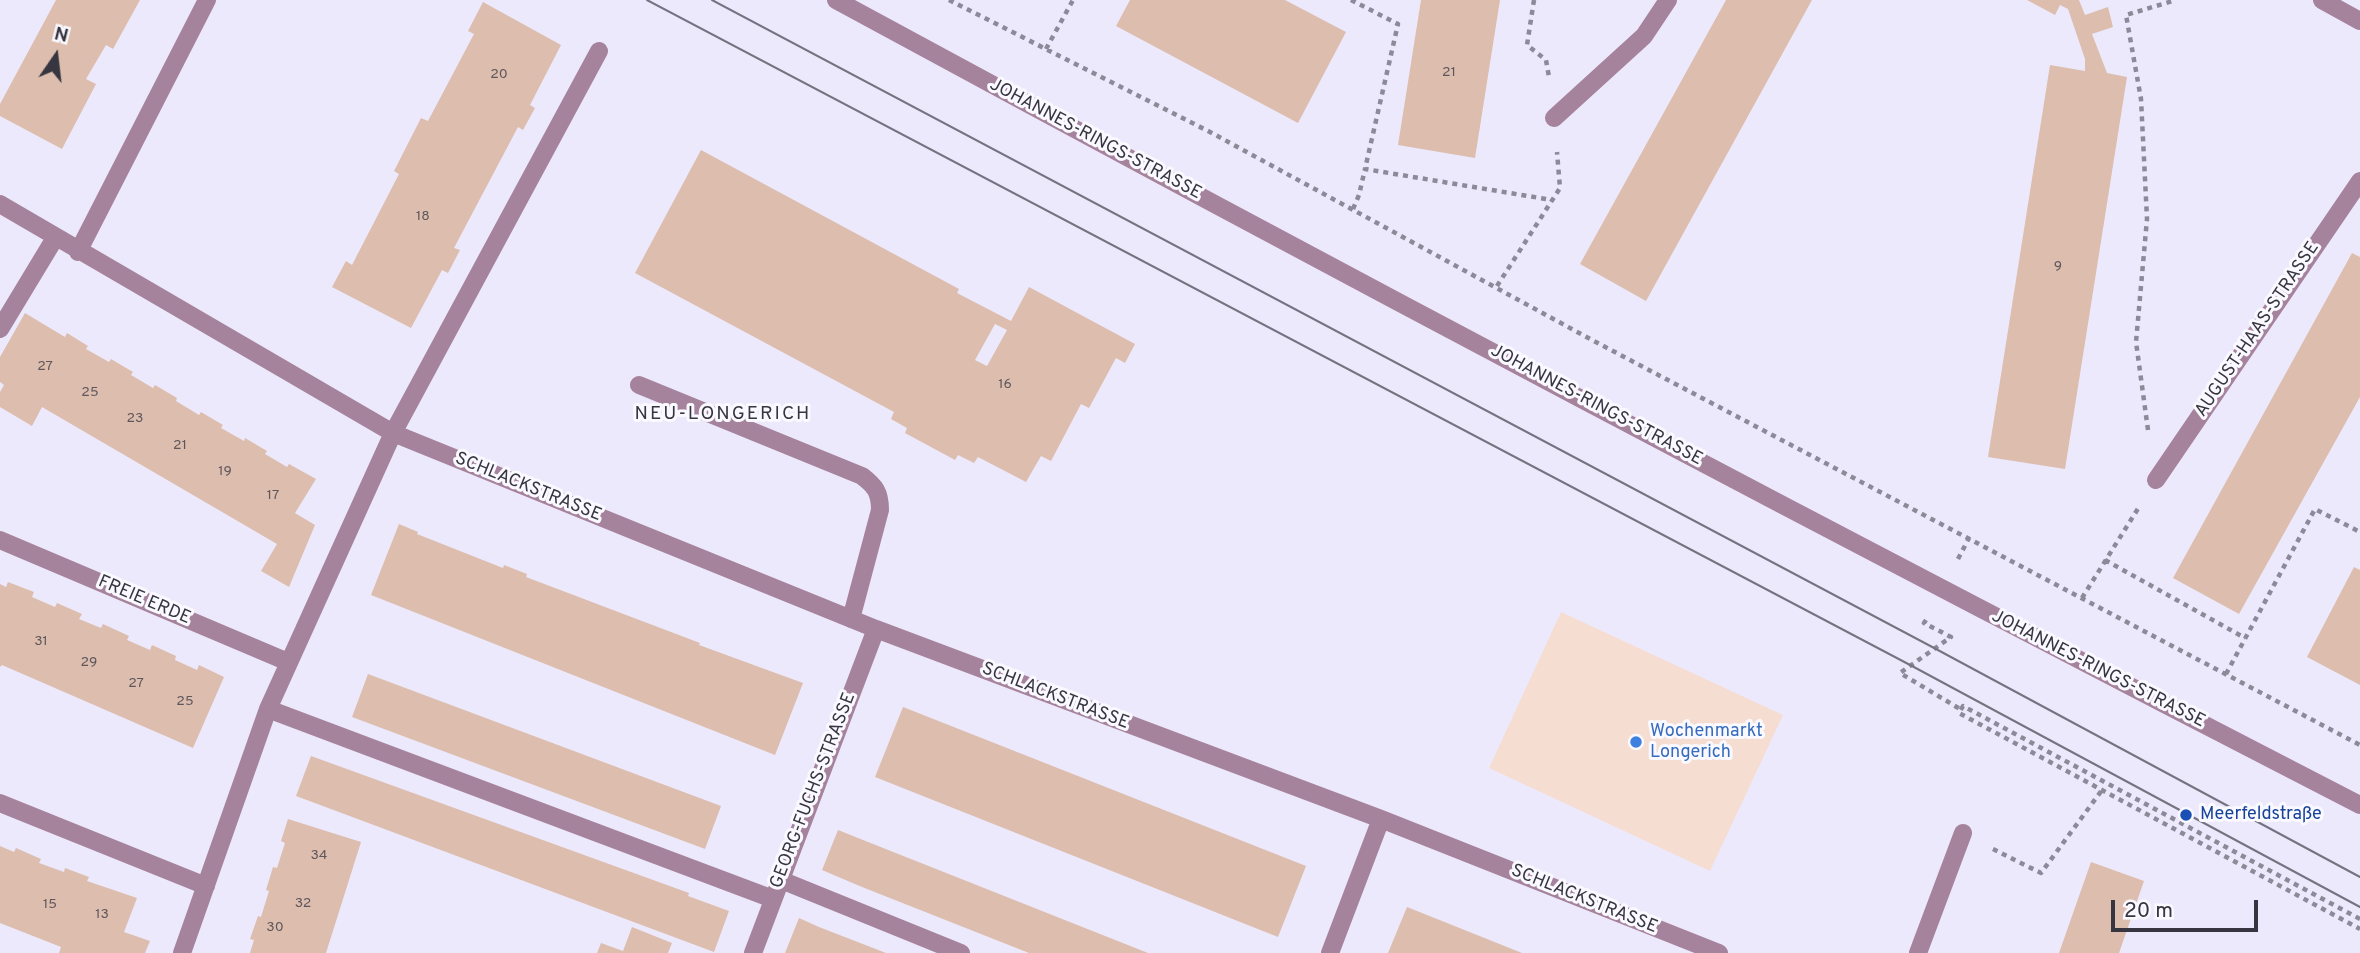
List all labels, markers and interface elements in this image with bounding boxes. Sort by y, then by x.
north arrow [21,21,91,91]
text: N [52,22,71,49]
house number: 21 [1442,65,1456,81]
house number: 20 [490,67,508,83]
street label: JOHANNES-RINGS-STRASSE [985,75,1205,205]
house number: 18 [416,209,430,225]
street label: AUGUST-HAAS-STRASSE [2191,238,2325,422]
house number: 9 [2054,259,2062,275]
street label: JOHANNES-RINGS-STRASSE [1486,341,1706,471]
house number: 27 [37,359,53,375]
house number: 16 [998,377,1012,393]
house number: 25 [81,385,99,401]
district label: NEU-LONGERICH [636,404,810,426]
house number: 23 [127,411,143,427]
house number: 21 [173,438,187,454]
street label: SCHLACKSTRASSE [452,449,604,527]
house number: 19 [218,464,232,480]
house number: 17 [267,488,279,504]
street label: FREIE ERDE [94,572,194,630]
street label: JOHANNES-RINGS-STRASSE [1988,607,2208,733]
house number: 31 [34,634,48,650]
house number: 29 [81,655,97,671]
street label: SCHLACKSTRASSE [978,659,1132,735]
house number: 27 [128,676,144,692]
street label: GEORG-FUCHS-STRASSE [767,690,861,892]
house number: 25 [176,694,194,710]
place label: Wochenmarkt Longerich [1650,721,1763,764]
marker: Wochenmarkt Longerich [1628,734,1644,750]
place label: Meerfeldstraße [2200,804,2322,826]
marker: Meerfeldstraße [2178,807,2194,823]
house number: 34 [310,848,328,864]
street label: SCHLACKSTRASSE [1508,861,1660,939]
scale bar [2115,886,2262,930]
house number: 32 [295,896,311,912]
house number: 15 [43,897,57,913]
text: 20 m [2124,898,2173,925]
house number: 13 [95,907,109,923]
house number: 30 [266,920,284,936]

